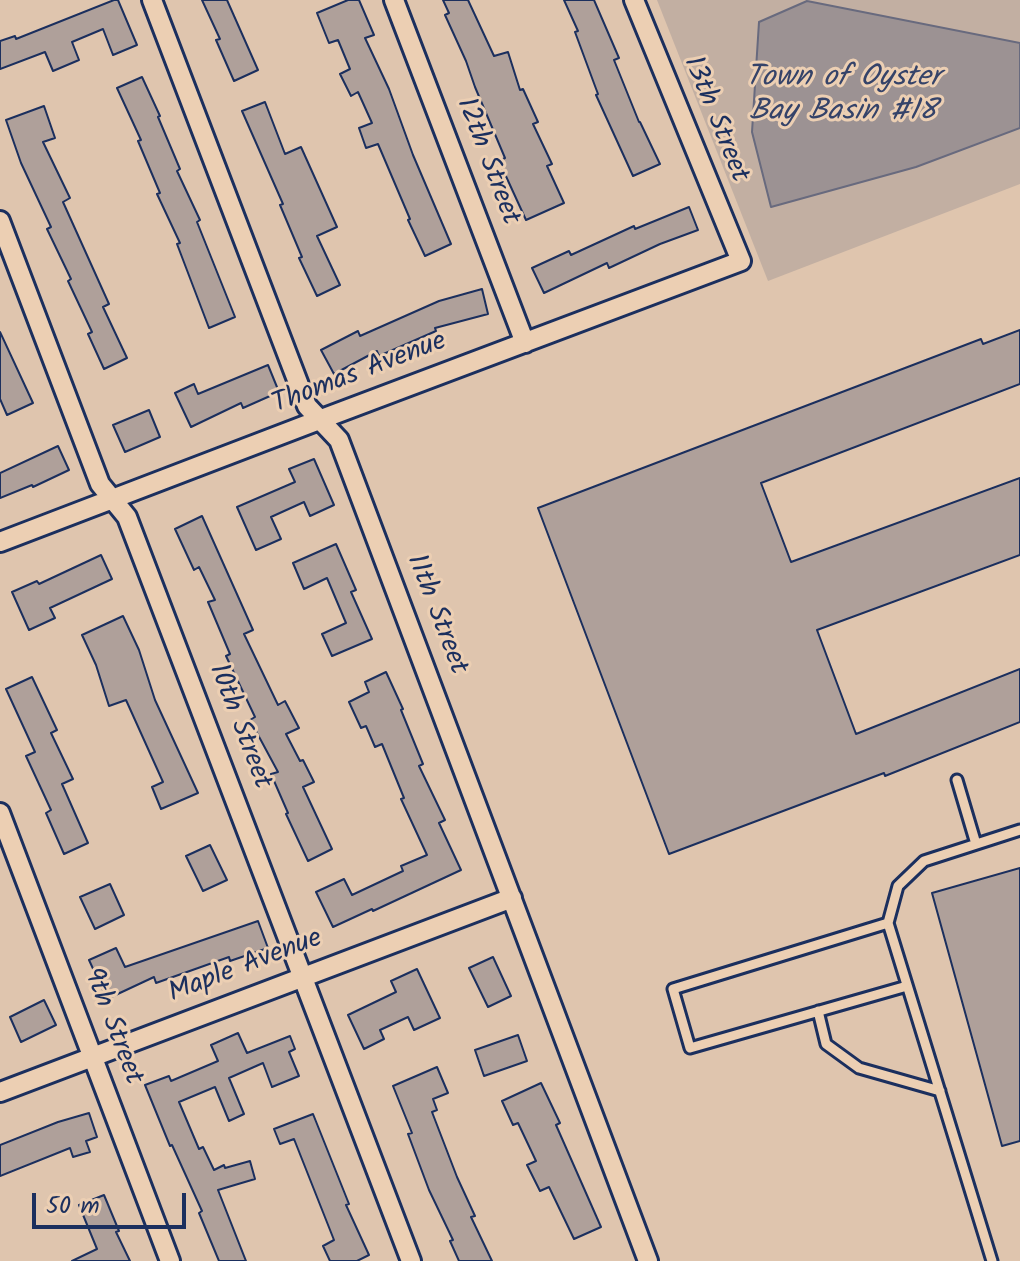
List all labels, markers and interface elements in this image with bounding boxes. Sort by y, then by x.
street label: 13th Street [674,52,754,188]
water label: Town of Oyster Bay Basin #18 [745,62,941,132]
street label: 12th Street [446,94,526,230]
street label: Thomas Avenue [268,326,452,424]
street label: 11th Street [397,550,473,680]
street label: 10th Street [199,660,277,794]
street label: Maple Avenue [164,923,328,1013]
street label: 9th Street [74,964,148,1090]
scale bar [36,1177,190,1227]
text: 50 m [46,1187,100,1226]

